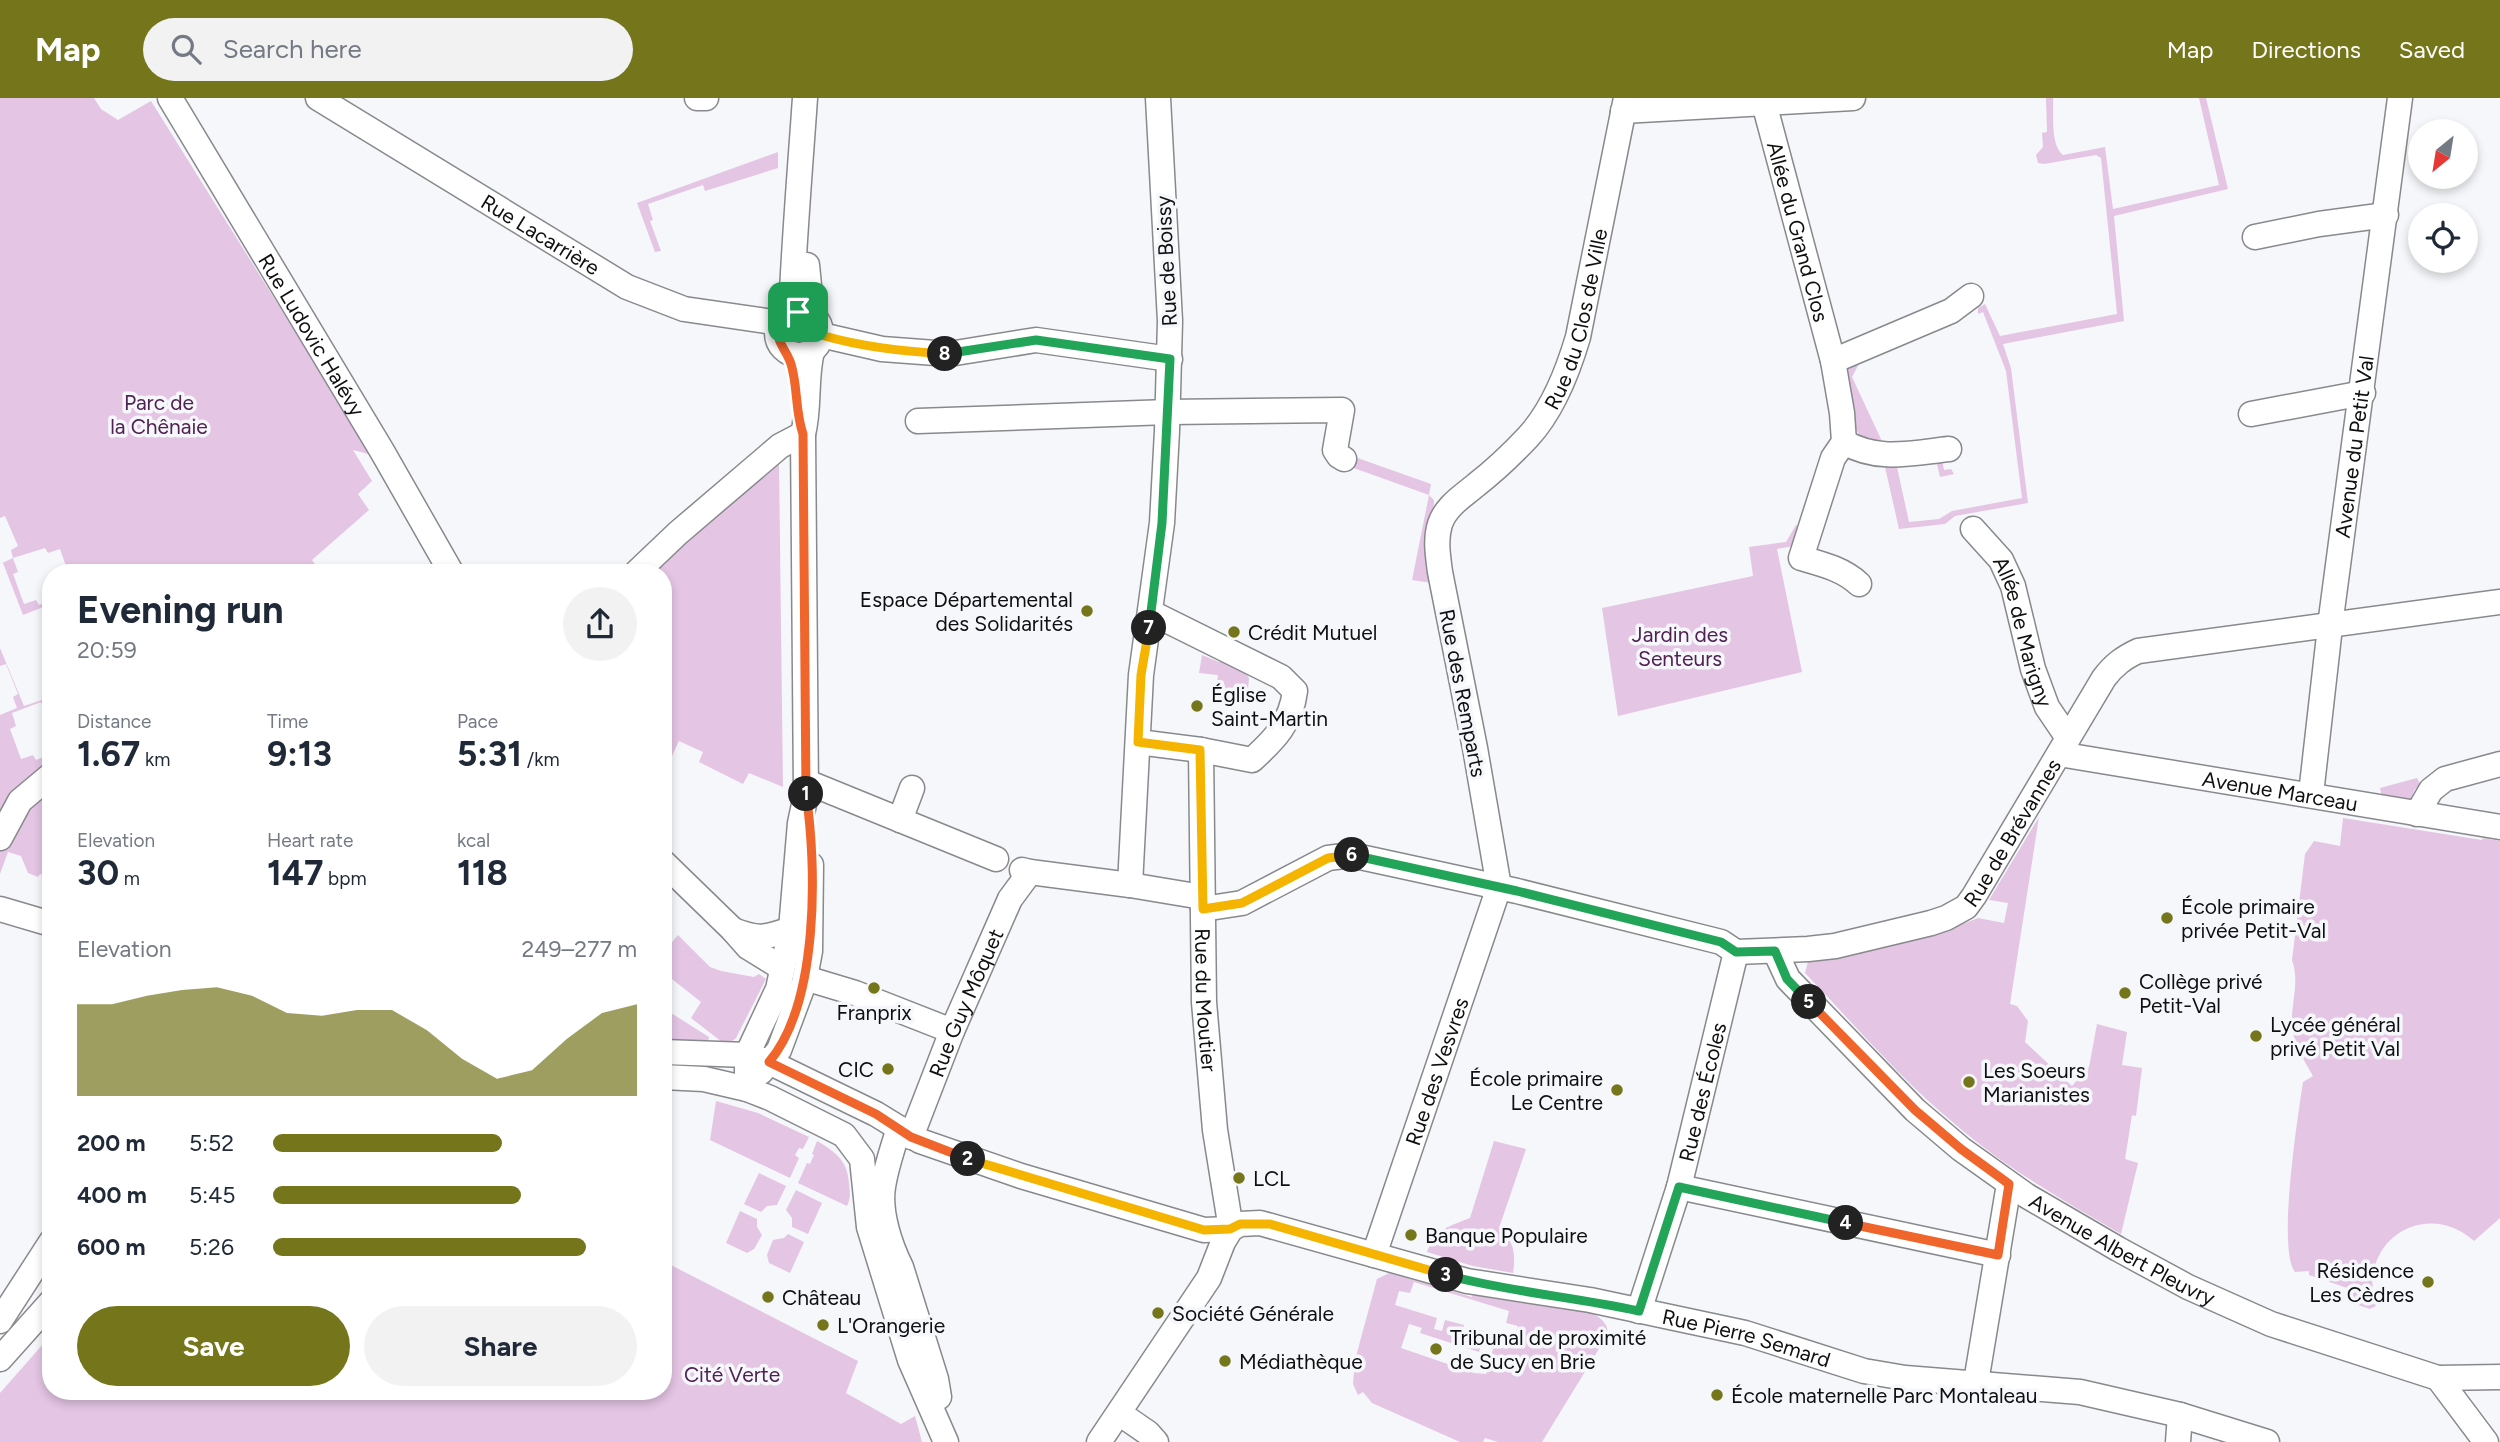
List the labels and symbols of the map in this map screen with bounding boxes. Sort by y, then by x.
north arrow [2408,119,2478,189]
street label: Allée du Grand Clos [1762,139,1834,324]
street label: Rue Lacarrière [477,188,605,280]
street label: Rue de Boissy [1150,195,1182,327]
street label: Rue du Clos de Ville [1538,226,1612,414]
street label: Rue Ludovic Halévy [254,249,370,420]
pin [768,282,828,342]
pin: 8 [928,336,962,372]
street label: Avenue du Petit Val [2329,354,2378,539]
park label: Parc de la Chênaie [110,390,208,439]
street label: Allée de Marigny [1988,552,2058,710]
place label: Espace Départemental des Solidarités [860,587,1073,636]
marker: Espace Départemental des Solidarités [1079,603,1095,619]
street label: Rue des Remparts [1434,607,1492,779]
pin: 7 [1132,610,1166,646]
place label: Crédit Mutuel [1248,620,1377,645]
park label: Jardin des Senteurs [1632,622,1728,671]
marker: Crédit Mutuel [1226,624,1242,640]
place label: Église Saint-Martin [1211,682,1328,731]
marker: Église Saint-Martin [1189,698,1205,714]
street label: Rue de Brévannes [1958,754,2066,911]
street label: Avenue Marceau [2200,765,2360,816]
pin: 1 [788,776,824,812]
pin: 6 [1334,838,1370,872]
place label: École primaire privée Petit-Val [2181,894,2326,943]
marker: École primaire privée Petit-Val [2159,910,2175,926]
street label: Rue Guy Môquet [923,925,1008,1080]
street label: Rue du Moutier [1191,928,1222,1073]
place label: Collège privé Petit-Val [2139,969,2263,1018]
marker: Franprix [866,980,882,996]
pin: 5 [1792,984,1826,1020]
marker: Collège privé Petit-Val [2117,985,2133,1001]
street label: Rue des Vesvres [1400,994,1473,1149]
place label: Franprix [836,1000,912,1025]
place label: Lycée général privé Petit Val [2270,1012,2401,1061]
street label: Rue des Écoles [1673,1020,1731,1164]
marker: Lycée général privé Petit Val [2248,1028,2264,1044]
place label: CIC [838,1057,874,1082]
place label: Les Soeurs Marianistes [1983,1058,2090,1107]
marker: CIC [880,1061,896,1077]
place label: École primaire Le Centre [1469,1066,1603,1115]
marker: Les Soeurs Marianistes [1961,1074,1977,1090]
marker: École primaire Le Centre [1609,1082,1625,1098]
pin: 2 [950,1142,986,1176]
place label: LCL [1253,1166,1290,1191]
marker: LCL [1231,1170,1247,1186]
street label: Avenue Albert Pleuvry [2025,1188,2219,1310]
pin: 4 [1828,1206,1864,1240]
place label: Banque Populaire [1425,1223,1588,1248]
marker: Banque Populaire [1403,1227,1419,1243]
pin: 3 [1428,1258,1464,1292]
place label: Résidence Les Cèdres [2309,1258,2414,1307]
marker: Résidence Les Cèdres [2420,1274,2436,1290]
place label: Château [782,1285,861,1310]
marker: Château [760,1289,776,1305]
place label: Société Générale [1172,1301,1334,1326]
street label: Rue Pierre Semard [1660,1303,1834,1372]
marker: Société Générale [1150,1305,1166,1321]
place label: L'Orangerie [837,1313,945,1338]
marker: L'Orangerie [815,1317,831,1333]
place label: Tribunal de proximité de Sucy en Brie [1450,1325,1646,1374]
marker: Tribunal de proximité de Sucy en Brie [1428,1341,1444,1357]
place label: Médiathèque [1239,1349,1363,1374]
marker: Médiathèque [1217,1353,1233,1369]
park label: Cité Verte [684,1362,780,1387]
place label: École maternelle Parc Montaleau [1731,1383,2037,1408]
marker: École maternelle Parc Montaleau [1709,1387,1725,1403]

